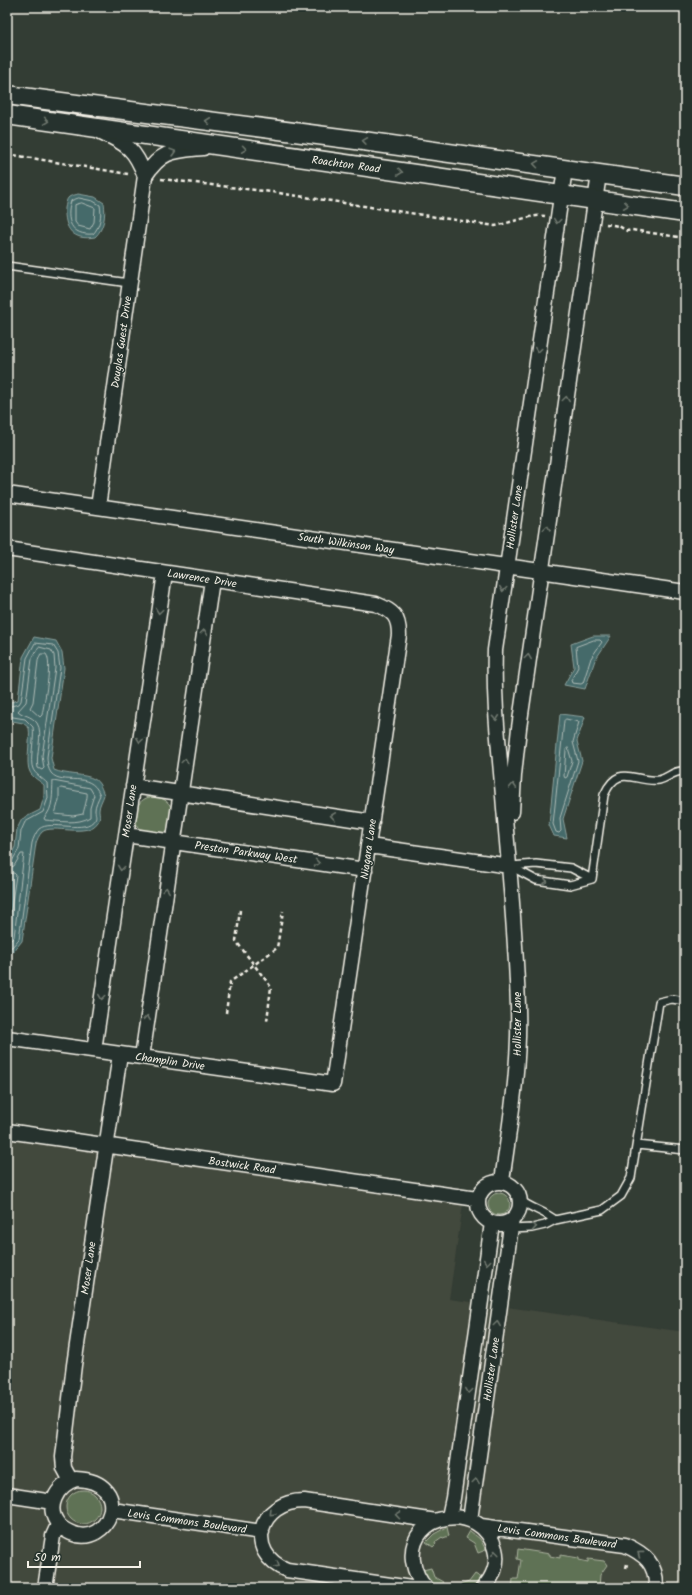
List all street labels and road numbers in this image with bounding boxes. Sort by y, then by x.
street label: Roachton Road [310,151,382,179]
street label: Douglas Guest Drive [107,295,137,389]
street label: Hollister Lane [502,484,528,550]
street label: South Wilkinson Way [297,528,396,560]
street label: Lawrence Drive [166,565,238,593]
street label: Moser Lane [117,783,143,839]
street label: Niagara Lane [356,818,382,880]
street label: Preston Parkway West [193,837,299,869]
street label: Hollister Lane [509,992,527,1056]
street label: Champlin Drive [134,1048,206,1076]
street label: Bostwick Road [207,1152,277,1180]
street label: Moser Lane [76,1240,102,1296]
street label: Hollister Lane [479,1336,505,1402]
street label: Levis Commons Boulevard [126,1505,248,1539]
street label: Levis Commons Boulevard [496,1520,618,1554]

